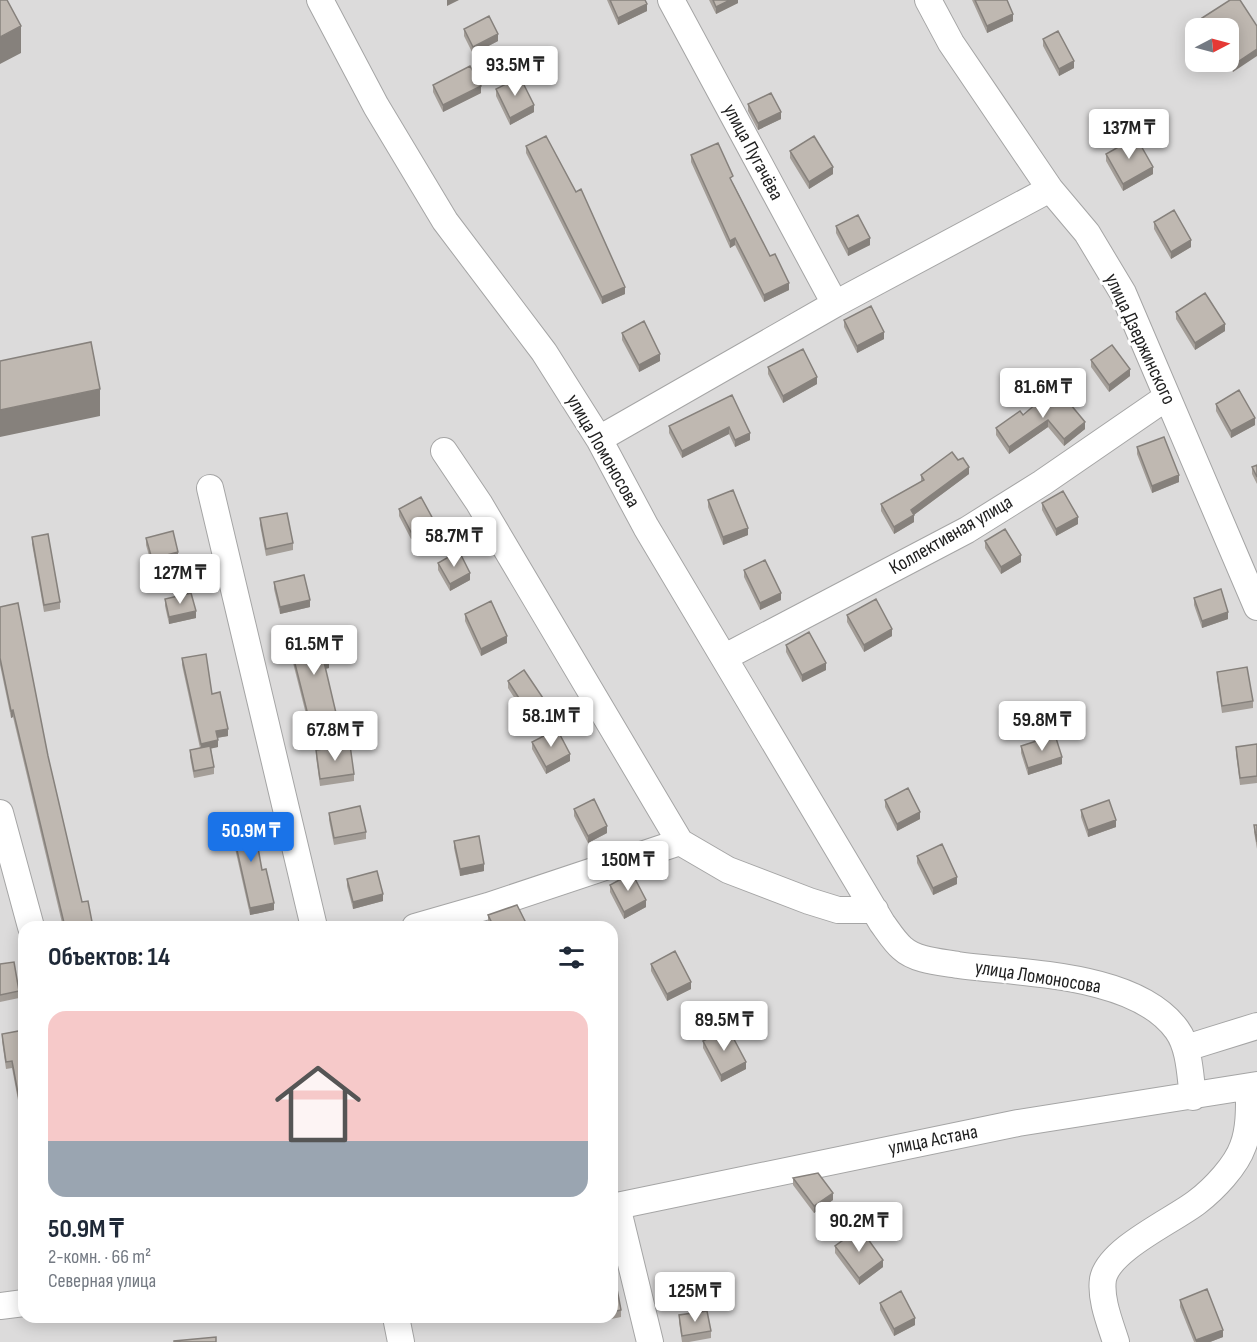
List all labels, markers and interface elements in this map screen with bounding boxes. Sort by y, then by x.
north arrow [1185,18,1239,72]
map controls [1185,18,1239,72]
pin: 93.5M ₸ [460,46,570,97]
text: 93.5M ₸ [486,53,544,77]
street label: улица Пугачёва [718,100,788,204]
pin: 137M ₸ [1080,109,1178,160]
text: 137M ₸ [1103,116,1155,140]
street label: улица Дзержинского [1099,270,1181,408]
pin: 81.6M ₸ [988,368,1098,419]
text: 81.6M ₸ [1014,375,1072,399]
street label: улица Ломоносова [561,390,645,512]
street label: Коллективная улица [885,490,1017,580]
pin: 58.7M ₸ [399,517,509,568]
text: 58.7M ₸ [425,524,483,548]
pin: 127M ₸ [131,554,229,605]
text: 127M ₸ [154,561,206,585]
pin: 61.5M ₸ [259,625,369,676]
text: 61.5M ₸ [285,632,343,656]
pin: 58.1M ₸ [496,697,606,748]
pin: 59.8M ₸ [987,701,1097,752]
text: 58.1M ₸ [522,704,580,728]
text: 59.8M ₸ [1013,708,1071,732]
pin: 67.8M ₸ [280,711,390,762]
text: 67.8M ₸ [307,718,363,742]
pin: 50.9M ₸ [196,812,306,863]
text: 50.9M ₸ [222,819,280,843]
pin: 150M ₸ [579,841,677,892]
text: 150M ₸ [602,848,654,872]
icon: filters [555,941,588,974]
text: Объектов: 14 [48,942,170,973]
street label: улица Ломоносова [973,955,1103,999]
pin: 89.5M ₸ [669,1001,779,1052]
text: 89.5M ₸ [695,1008,753,1032]
icon: home [264,1050,372,1158]
street label: улица Астана [886,1120,980,1160]
pin: 90.2M ₸ [804,1202,914,1253]
text: 90.2M ₸ [830,1209,888,1233]
text: 50.9M ₸ [48,1214,124,1245]
text: 2-комн. · 66 m² [48,1245,151,1269]
text: Северная улица [48,1269,156,1293]
pin: 125M ₸ [646,1272,744,1323]
text: 125M ₸ [669,1279,721,1303]

